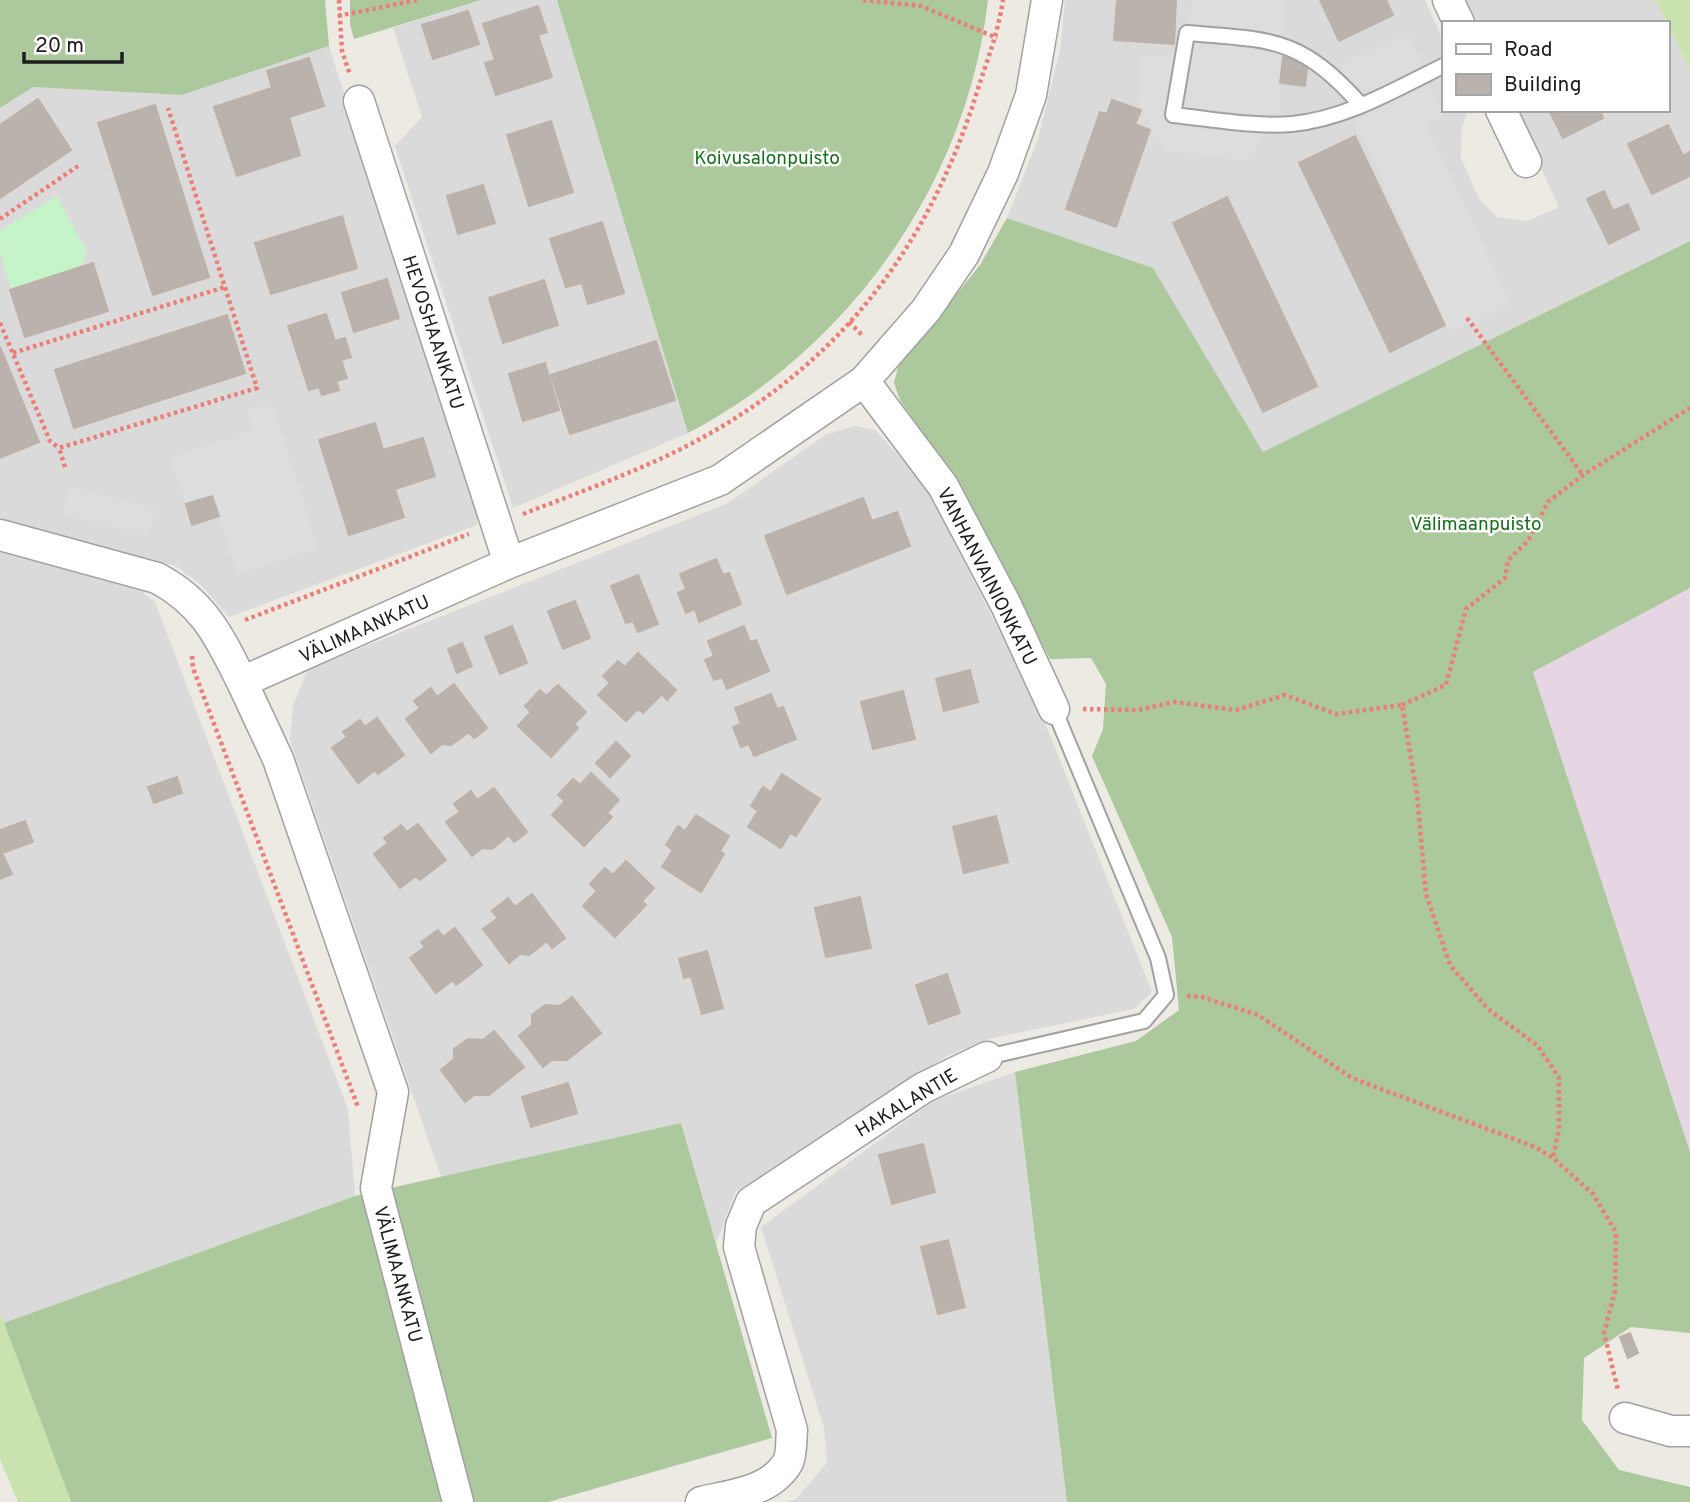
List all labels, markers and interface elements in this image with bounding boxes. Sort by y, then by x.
scale bar [24,21,122,65]
legend [1442,21,1669,112]
text: 20 m [35,33,84,60]
text: Road [1504,37,1553,64]
text: Building [1504,72,1582,99]
park label: Koivusalonpuisto [694,147,840,171]
street label: HEVOSHAANKATU [396,252,468,413]
street label: VANHANVAINIONKATU [931,484,1042,670]
park label: Välimaanpuisto [1410,513,1542,537]
street label: VÄLIMAANKATU [295,589,434,669]
street label: HAKALANTIE [852,1064,962,1144]
street label: VÄLIMAANKATU [367,1203,428,1345]

